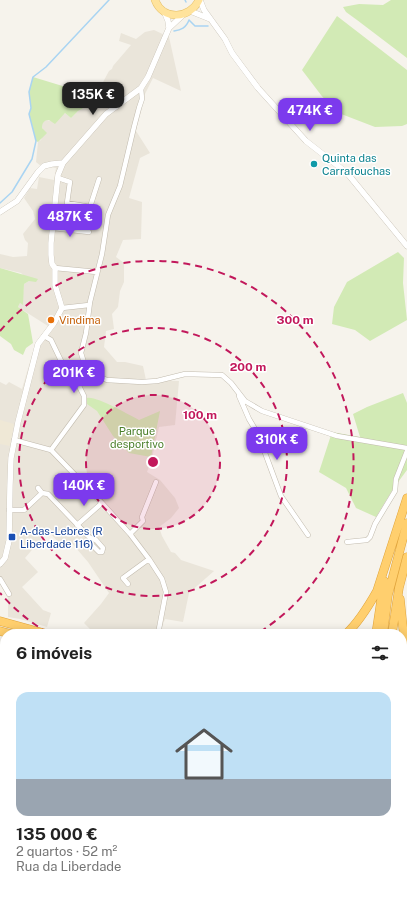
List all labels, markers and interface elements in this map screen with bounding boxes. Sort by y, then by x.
pin: 135K € [60,82,126,116]
text: 135K € [71,87,115,102]
pin: 474K € [277,98,343,132]
text: 474K € [287,103,333,118]
place label: Quinta das Carrafouchas [322,152,391,177]
marker: Quinta das Carrafouchas [309,159,319,169]
pin: 487K € [37,204,103,238]
text: 487K € [47,209,93,224]
text: 300 m [277,313,314,327]
place label: Vindima [59,314,101,326]
marker: Vindima [46,315,56,325]
pin: 201K € [41,360,107,394]
text: 200 m [230,360,266,374]
text: 201K € [53,365,95,380]
text: 100 m [183,408,217,422]
park label: Parque desportivo [110,425,164,450]
pin: 310K € [244,427,310,461]
text: 310K € [255,432,299,447]
centre of rings [146,455,160,469]
pin: 140K € [51,473,117,507]
text: 140K € [62,478,106,493]
place label: A-das-Lebres (R Liberdade 116) [20,525,103,550]
marker: A-das-Lebres (R Liberdade 116) [7,532,17,542]
icon: filters [369,642,391,664]
text: 6 imóveis [16,643,92,663]
icon: home [168,718,240,790]
text: 135 000 € [16,824,98,844]
text: 2 quartos · 52 m² [16,844,117,859]
text: Rua da Liberdade [16,859,121,874]

